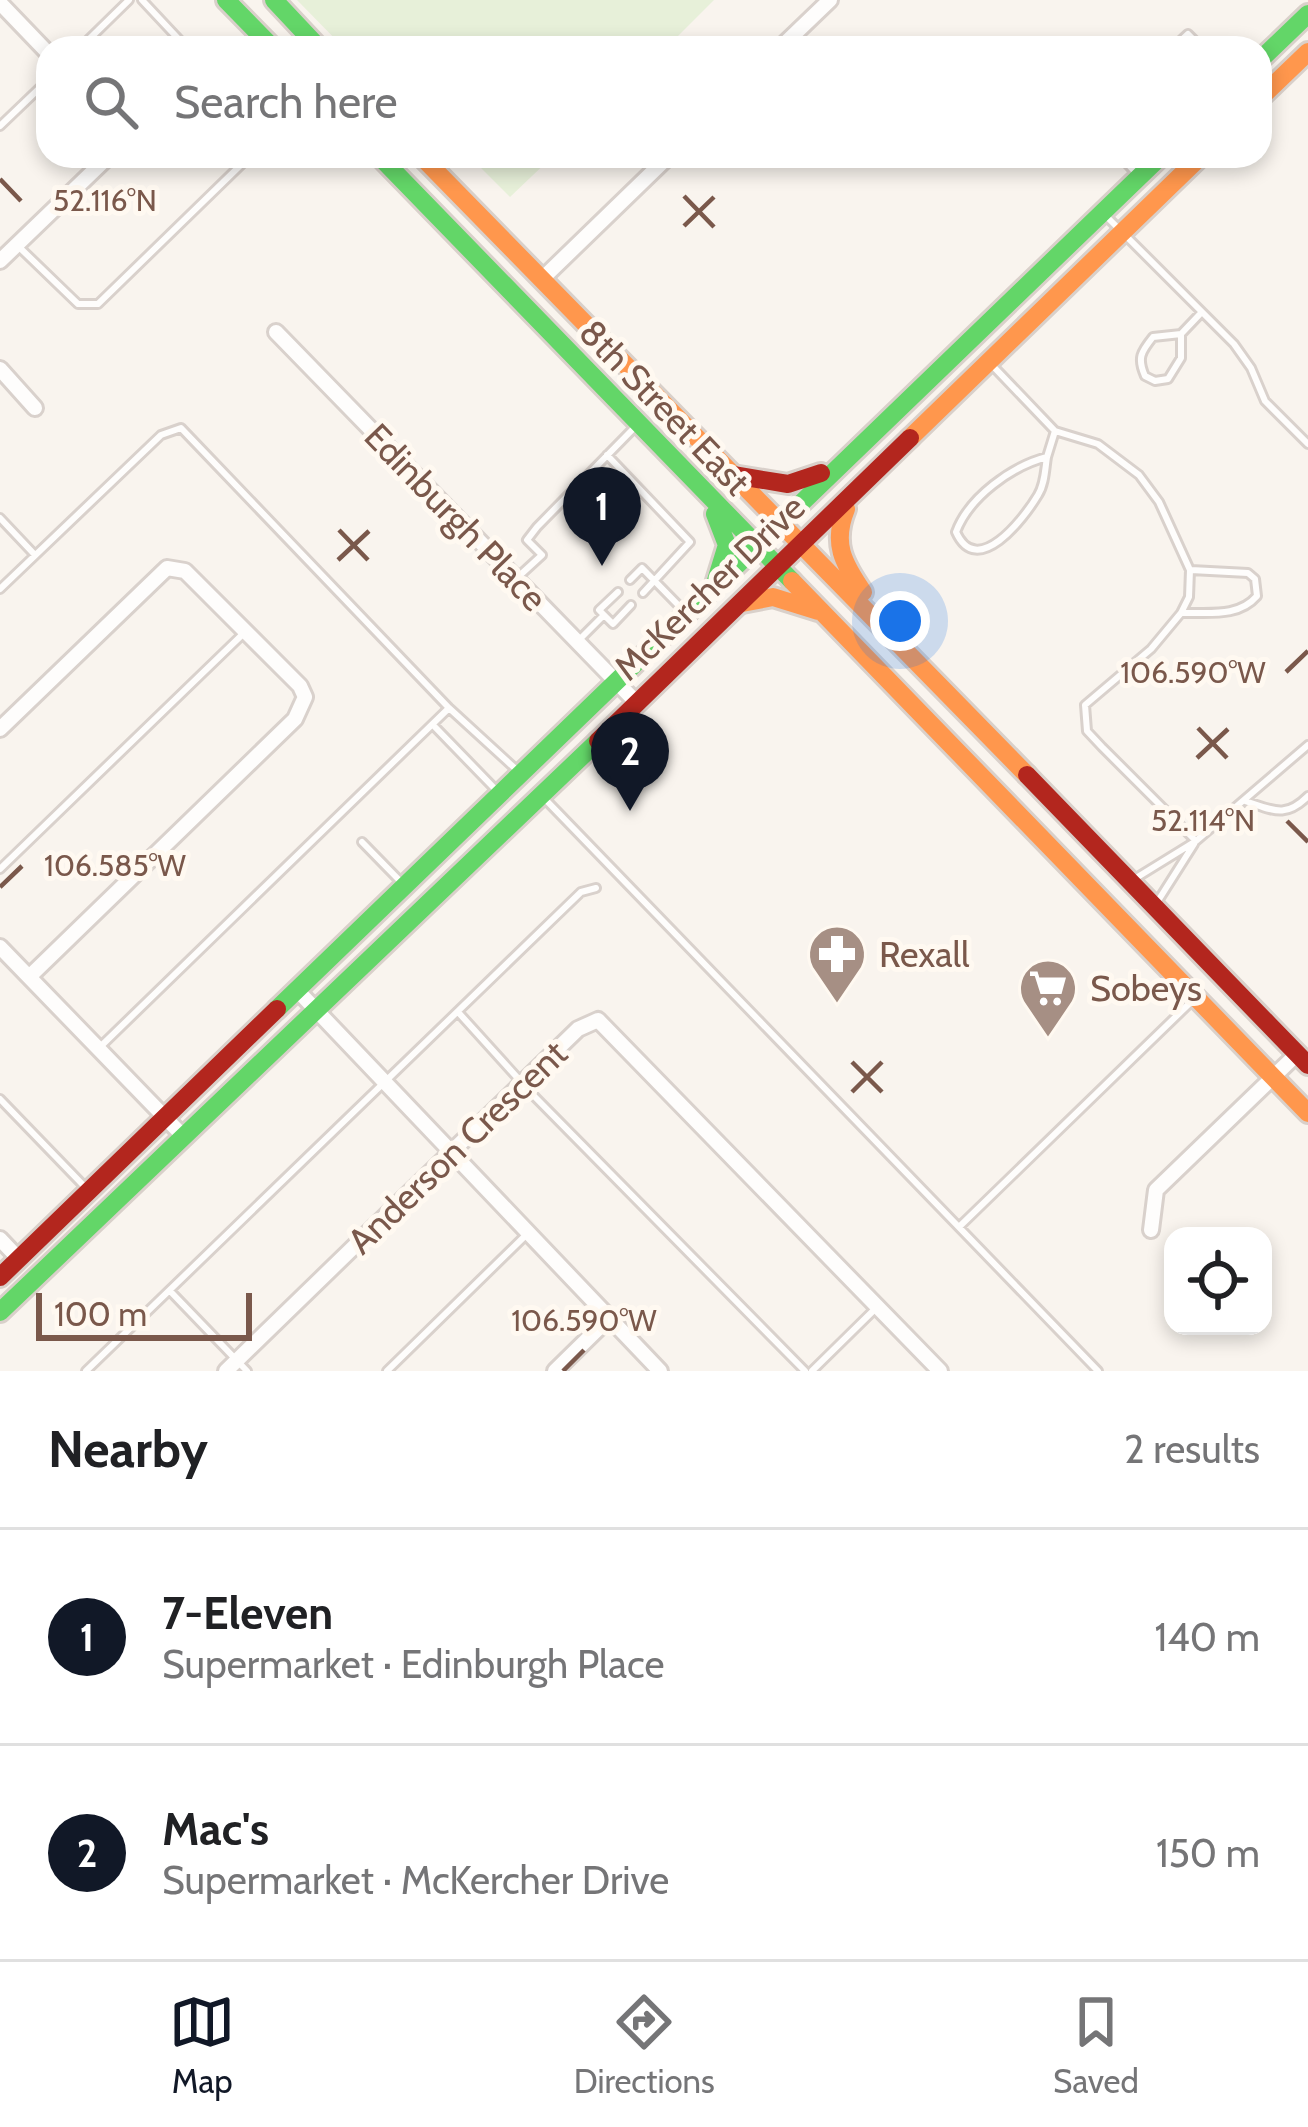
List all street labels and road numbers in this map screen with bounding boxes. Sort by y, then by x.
street label: 8th Street East [571,310,759,504]
street label: Edinburgh Place [356,414,556,620]
street label: McKercher Drive [605,485,813,689]
street label: Anderson Crescent [338,1031,576,1263]

